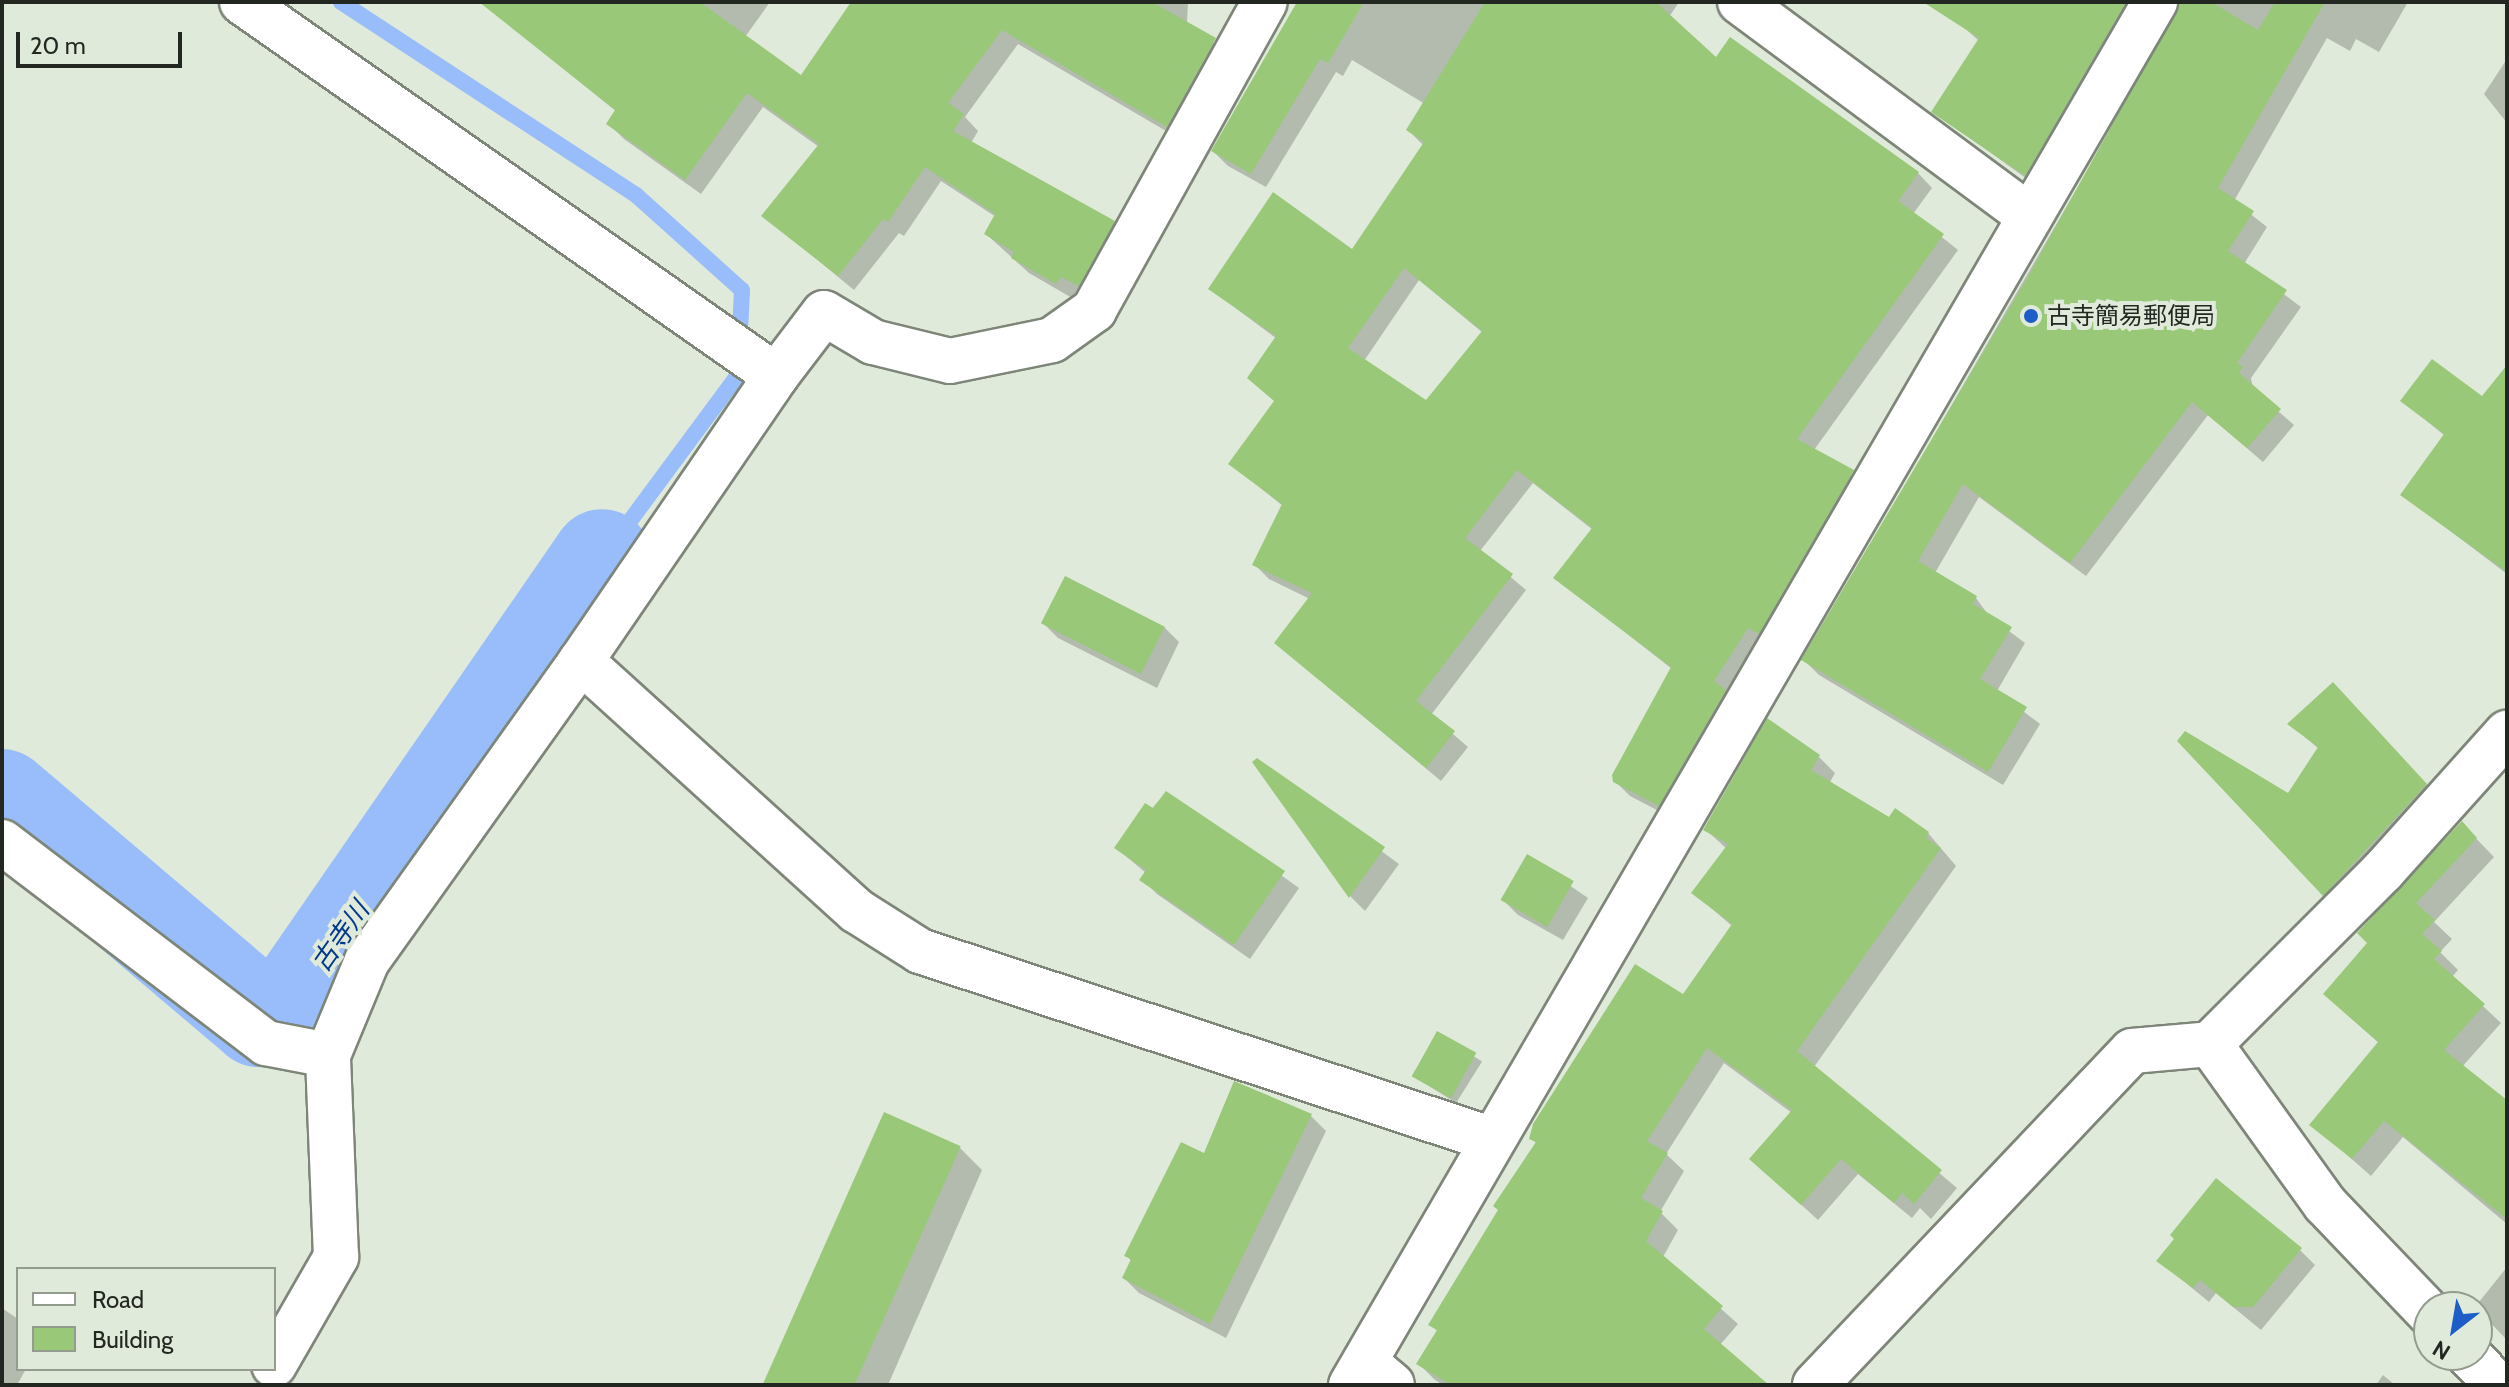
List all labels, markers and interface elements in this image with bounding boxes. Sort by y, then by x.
scale bar [20,16,186,66]
text: 20 m [30,31,86,60]
place label: 古寺簡易郵便局 [2047,302,2215,330]
marker: 古寺簡易郵便局 [2022,307,2040,325]
water label: 古寺川 [306,896,376,978]
legend [16,1267,276,1371]
text: Road [92,1285,144,1314]
north arrow [2413,1291,2493,1371]
text: Building [92,1325,173,1354]
text: N [2428,1335,2455,1366]

